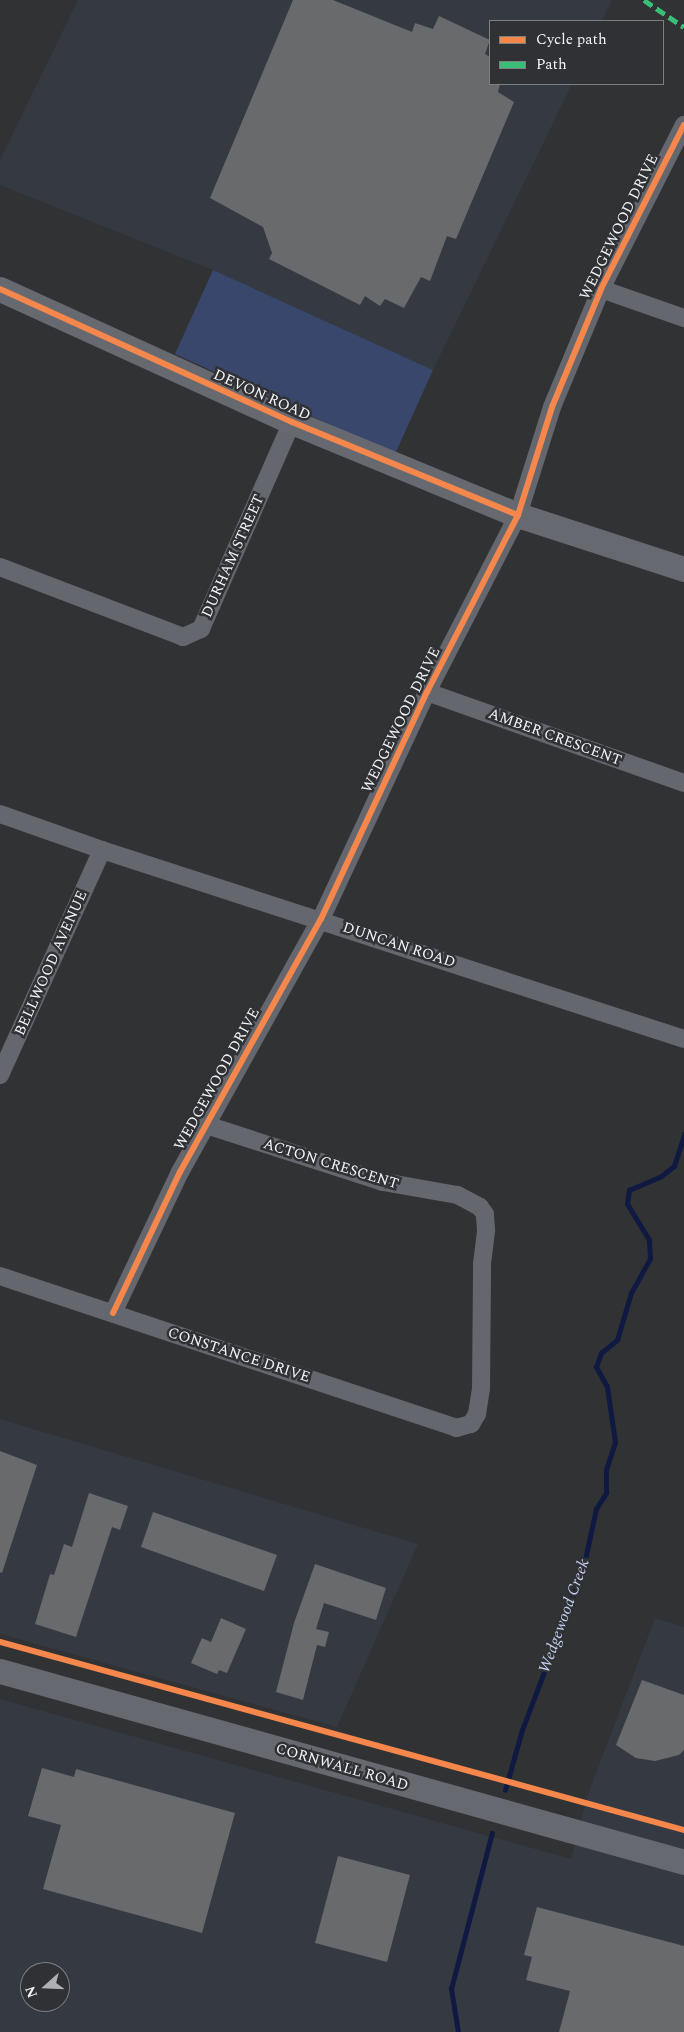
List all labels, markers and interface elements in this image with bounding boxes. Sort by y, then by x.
legend [489,20,664,85]
text: Cycle path [536,28,607,51]
text: Path [536,53,567,76]
street label: WEDGEWOOD DRIVE [576,151,662,303]
street label: DEVON ROAD [211,366,313,424]
street label: DURHAM STREET [198,492,268,620]
street label: WEDGEWOOD DRIVE [358,644,444,796]
street label: AMBER CRESCENT [486,705,624,769]
street label: BELLWOOD AVENUE [11,888,91,1038]
street label: DUNCAN ROAD [340,918,458,972]
street label: WEDGEWOOD DRIVE [170,1005,264,1153]
street label: ACTON CRESCENT [261,1135,401,1193]
street label: CONSTANCE DRIVE [166,1323,312,1387]
water label: Wedgewood Creek [534,1556,594,1676]
street label: CORNWALL ROAD [274,1739,410,1795]
north arrow [20,1962,70,2012]
text: N [20,1983,43,2001]

